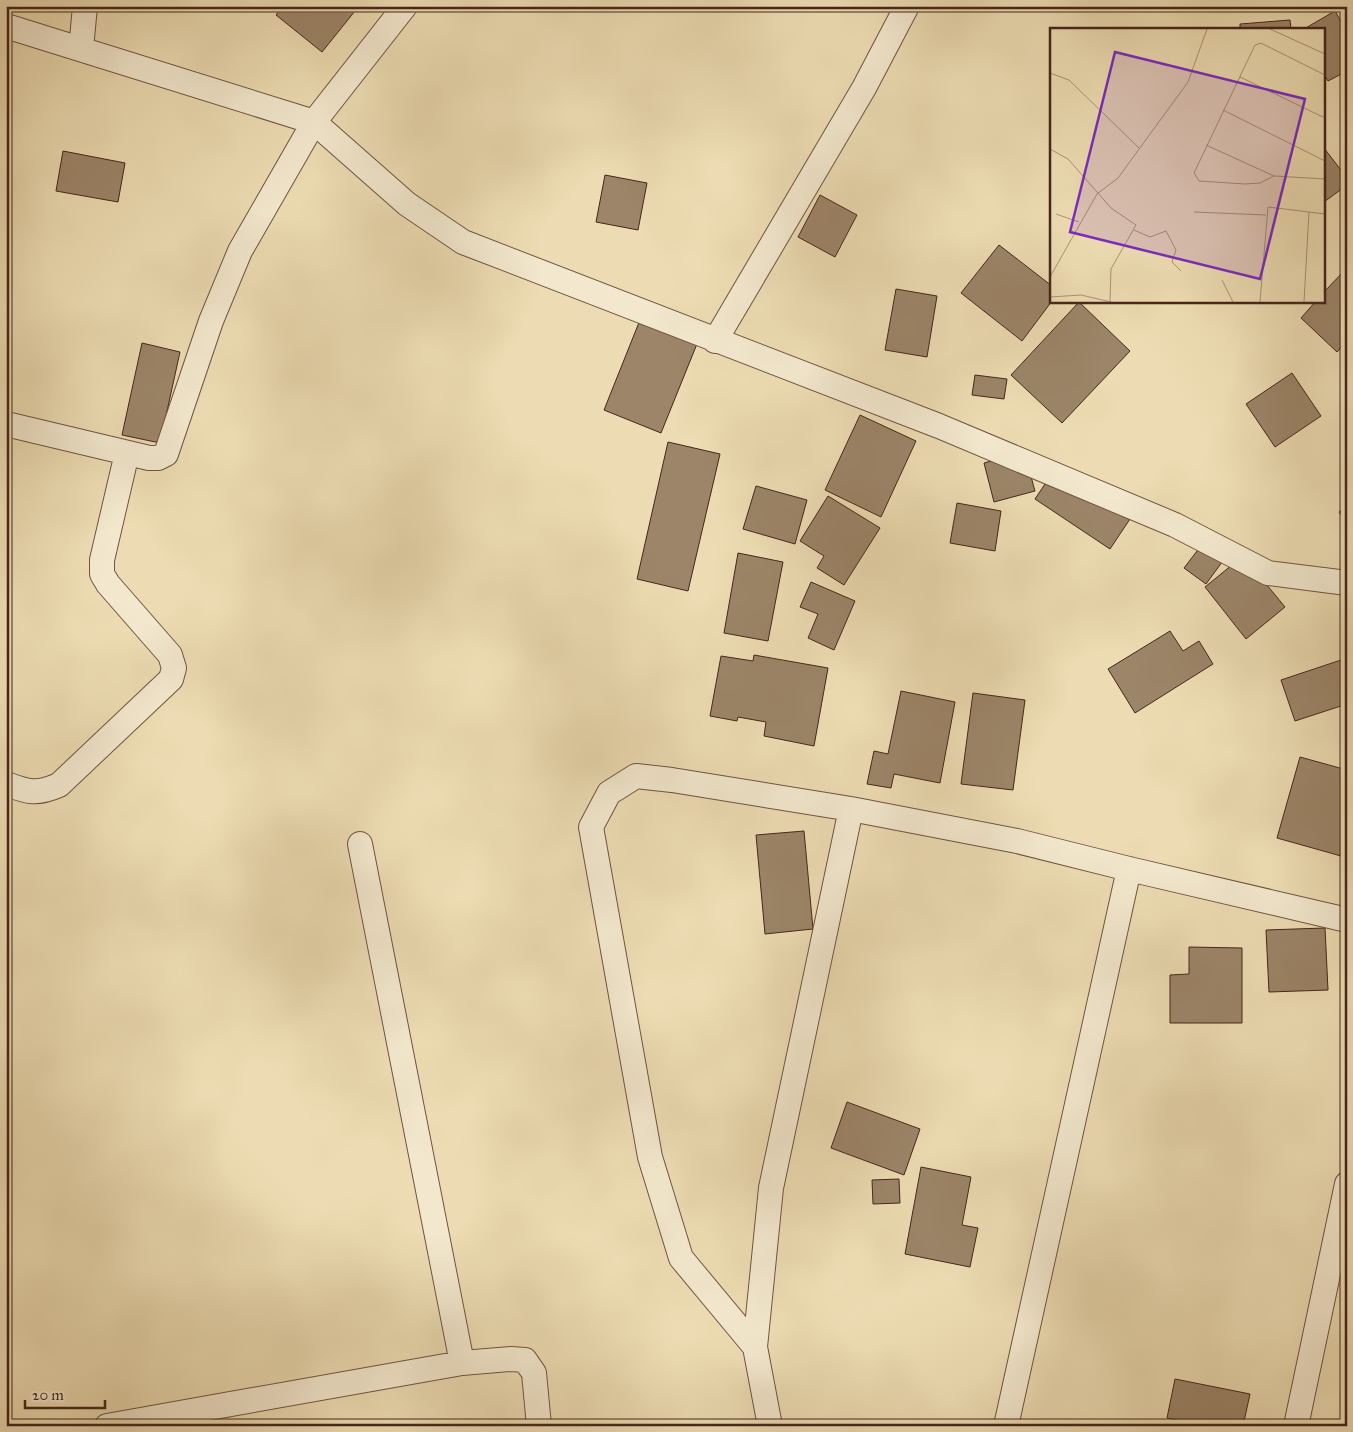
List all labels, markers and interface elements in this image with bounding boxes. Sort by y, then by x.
inset map [1050,28,1326,302]
scale bar [25,1377,105,1409]
text: 20 m [32,1386,64,1404]

